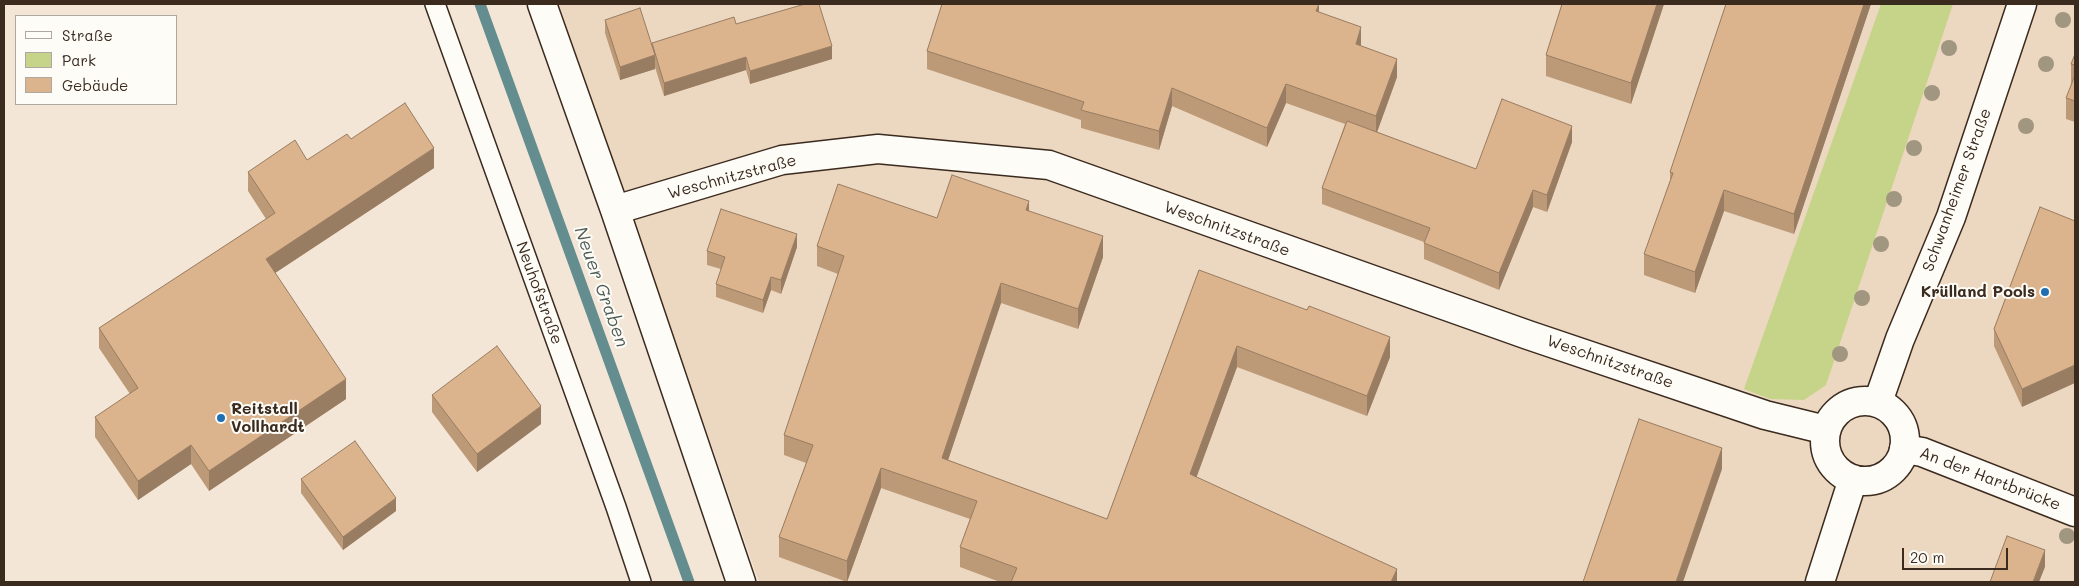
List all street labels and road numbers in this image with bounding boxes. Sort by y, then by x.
street label: Schwanheimer Straße [1918,106,1996,274]
street label: Weschnitzstraße [665,151,799,203]
street label: Weschnitzstraße [1161,197,1293,261]
street label: Neuhofstraße [511,239,567,347]
street label: Weschnitzstraße [1544,331,1676,393]
street label: An der Hartbrücke [1917,443,2063,515]

